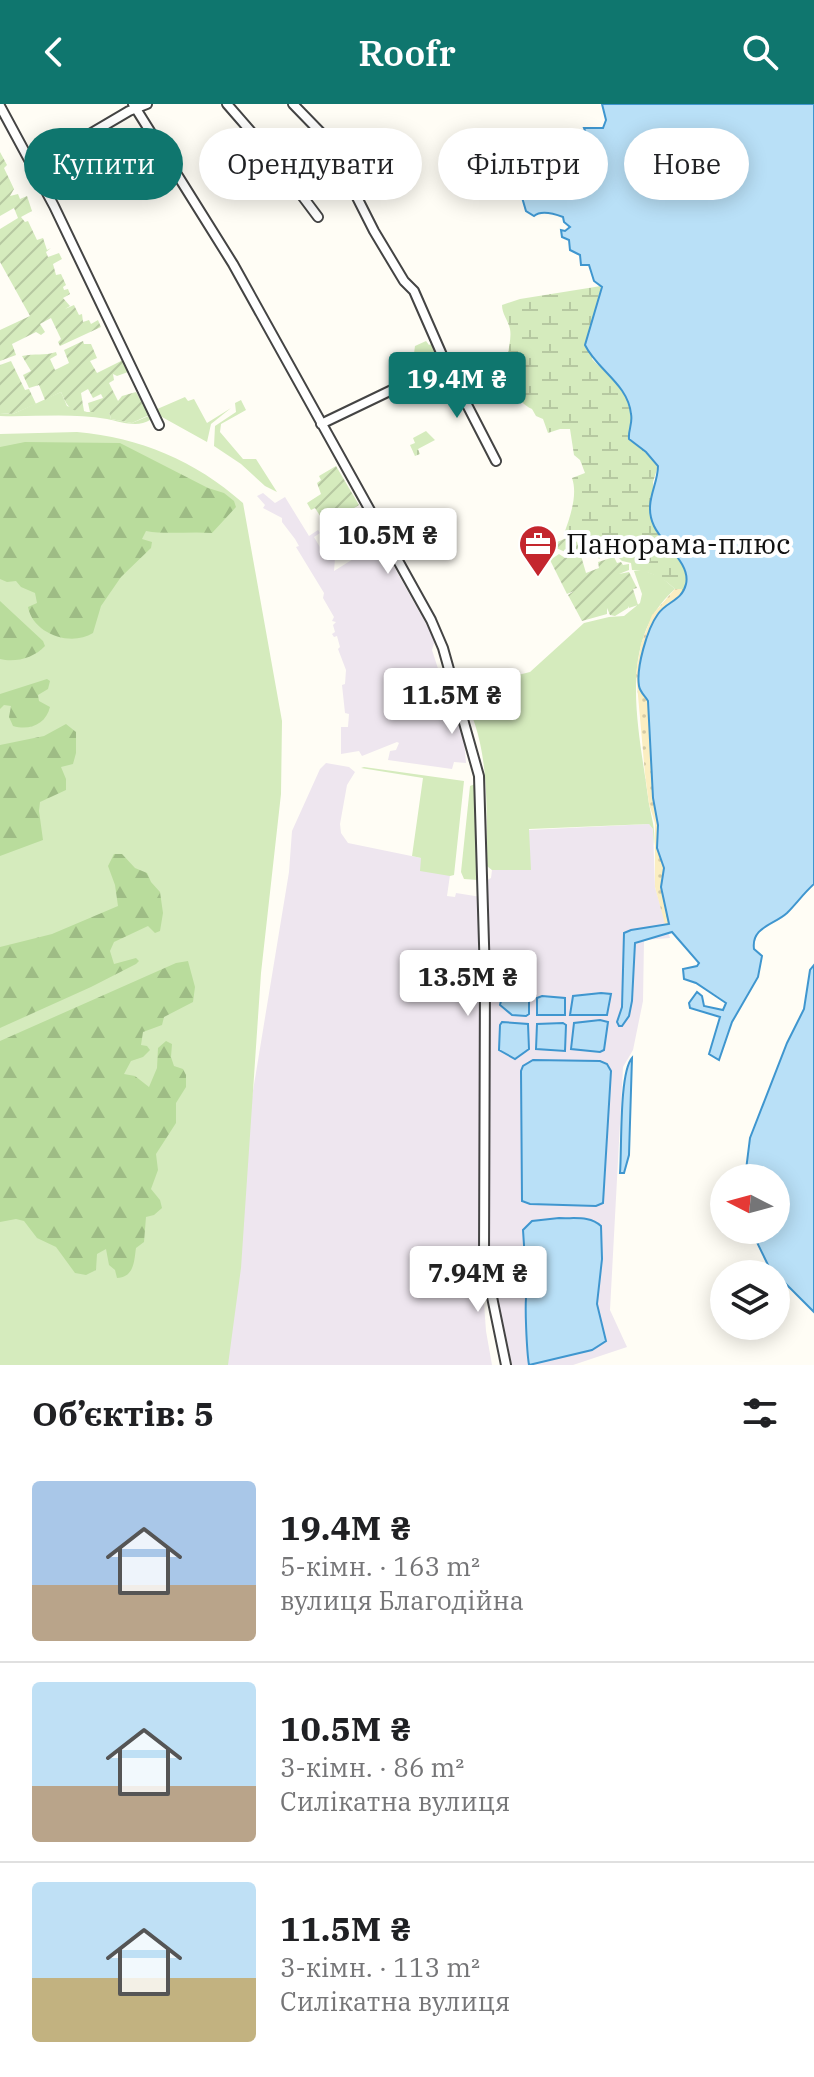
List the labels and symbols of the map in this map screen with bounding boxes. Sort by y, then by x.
pin: 19.4M ₴ [383,352,531,420]
pin: 10.5M ₴ [314,508,462,576]
office icon: Панорама-плюс [517,523,559,578]
place label: Панорама-плюс [566,525,791,562]
pin: 11.5M ₴ [378,668,526,736]
pin: 13.5M ₴ [394,950,542,1018]
north arrow [710,1164,790,1244]
pin: 7.94M ₴ [404,1246,552,1314]

